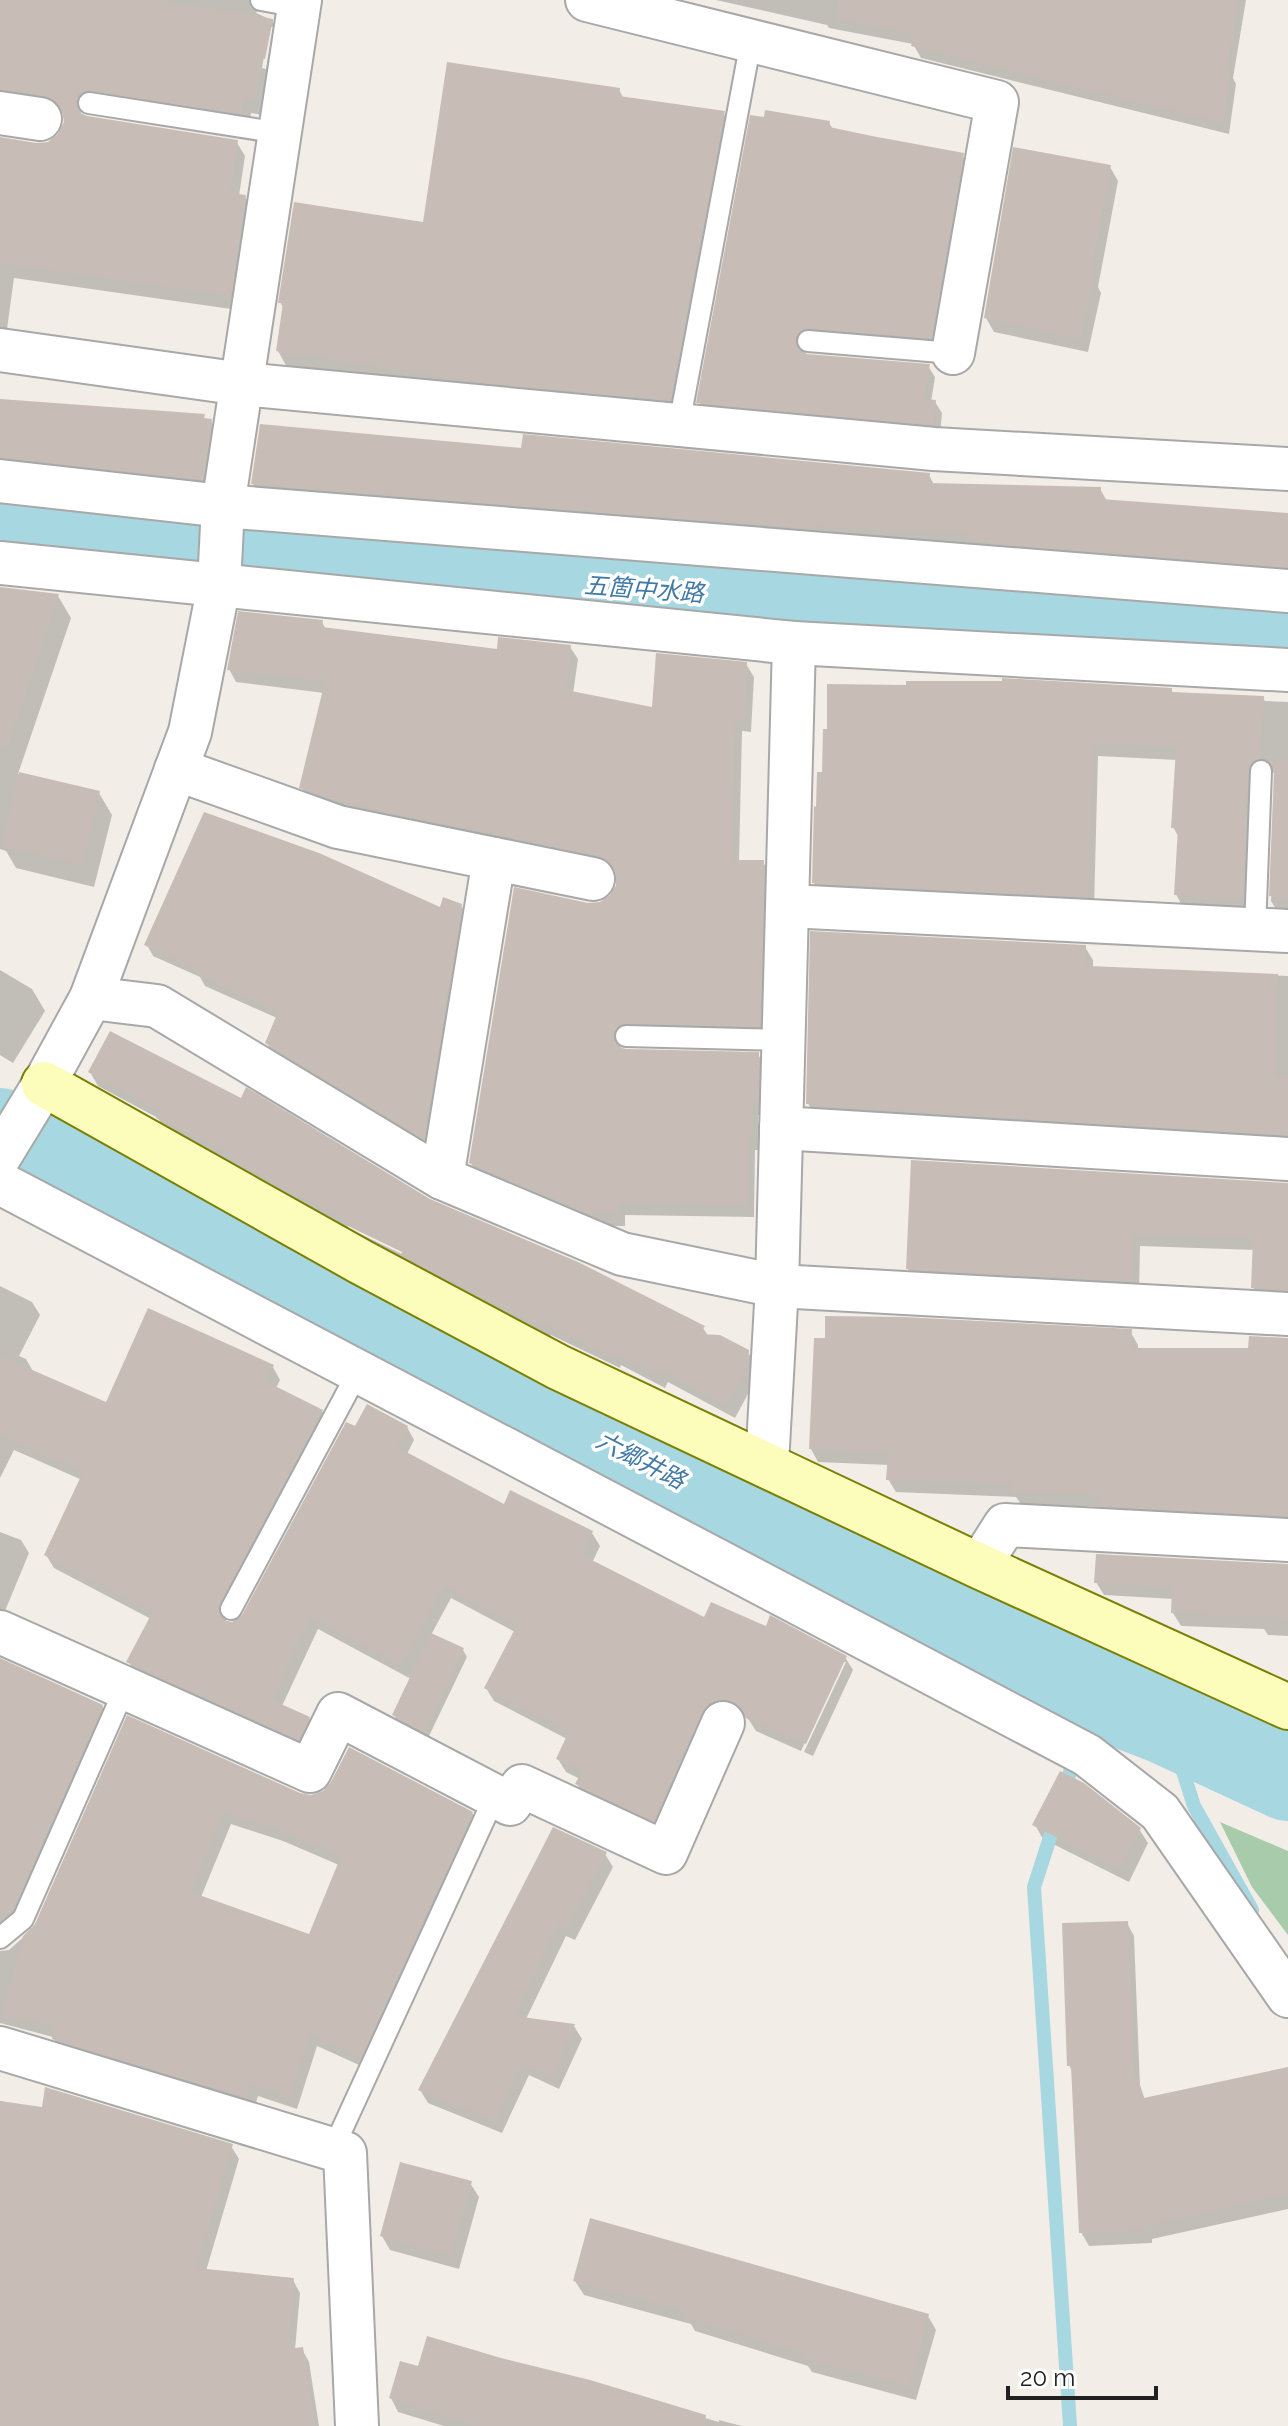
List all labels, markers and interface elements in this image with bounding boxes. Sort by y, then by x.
water label: 五箇中水路 [583,570,707,608]
water label: 六郷井路 [592,1425,692,1496]
scale bar [1008,2350,1156,2400]
text: 20 m [1020,2363,1075,2392]

